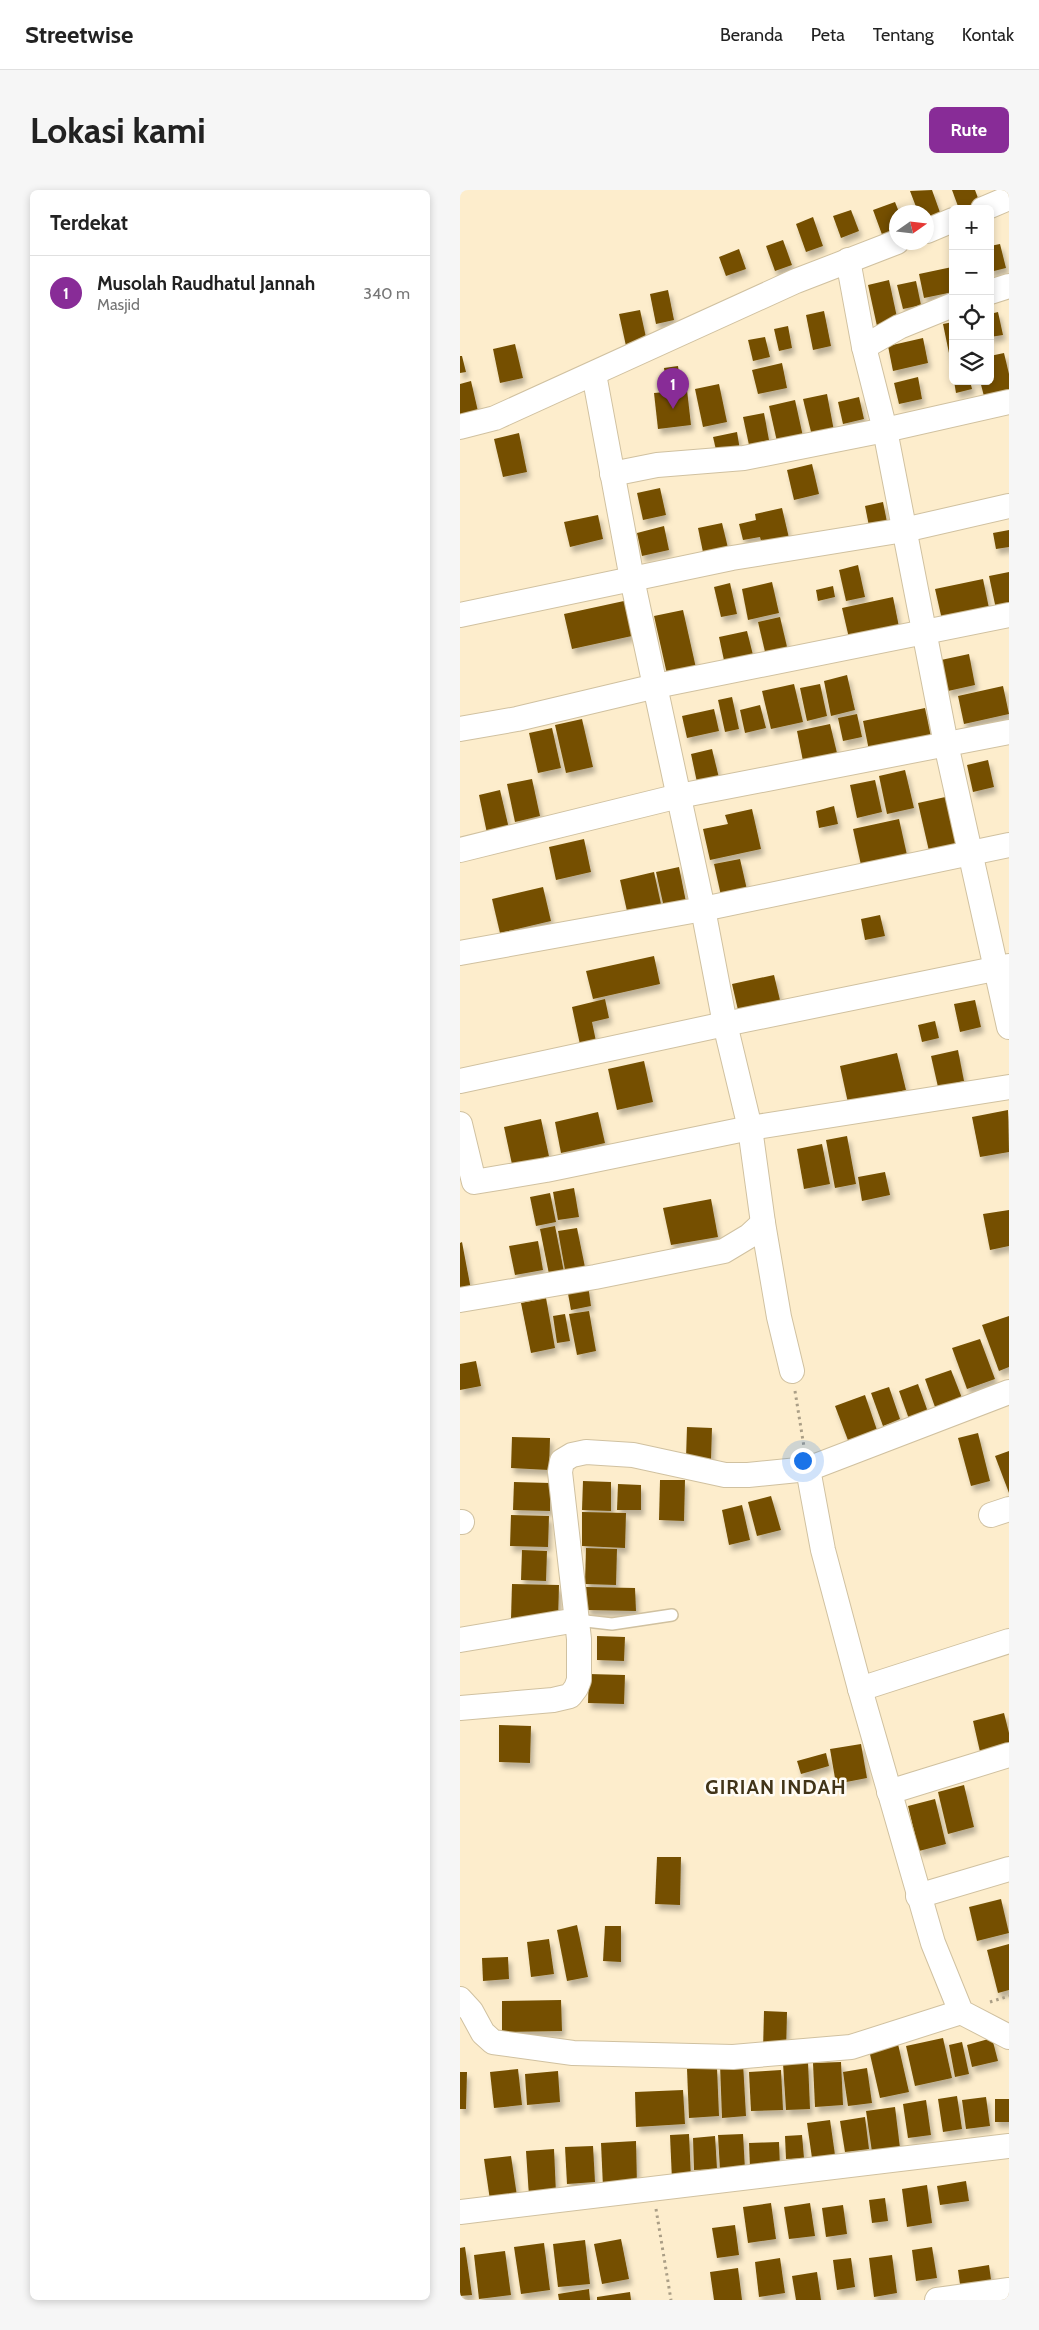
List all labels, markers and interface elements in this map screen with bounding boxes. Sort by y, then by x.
text: Streetwise [25,20,133,49]
text: Beranda [720,24,783,46]
text: Peta [811,24,845,46]
text: Tentang [873,24,934,46]
text: Kontak [962,24,1014,46]
button: Rute [929,107,1009,153]
text: Lokasi kami [30,109,206,152]
north arrow [889,205,934,250]
map controls [949,205,994,385]
button: + [949,205,994,250]
text: Terdekat [50,210,128,235]
button: − [949,250,994,295]
text: Musolah Raudhatul Jannah [97,272,315,295]
text: 1 [63,284,69,303]
text: 340 m [363,284,410,303]
text: Masjid [97,295,140,314]
button: locate [949,295,994,340]
button: layers [949,340,994,385]
pin: 1 [657,368,689,409]
your location [790,1448,816,1474]
district label: GIRIAN INDAH [705,1775,847,1799]

